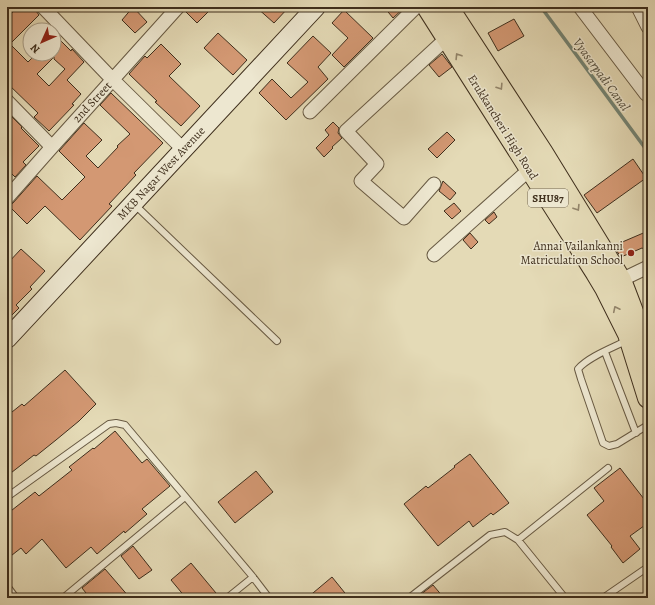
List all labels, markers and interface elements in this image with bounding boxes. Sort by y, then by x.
north arrow [22,22,62,62]
water label: Vyasarpadi Canal [569,34,634,115]
text: N [27,41,43,57]
one-way arrow [456,53,463,60]
street label: Erukkancheri High Road [464,71,542,183]
street label: 2nd Street [69,78,115,126]
one-way arrow [495,83,503,90]
street label: MKB Nagar West Avenue [113,123,209,223]
road number: SHU87 [528,189,568,207]
one-way arrow [572,204,579,211]
place label: Annai Vailankanni Matriculation School [521,238,623,268]
marker: Annai Vailankanni Matriculation School [626,248,636,258]
one-way arrow [613,306,621,313]

